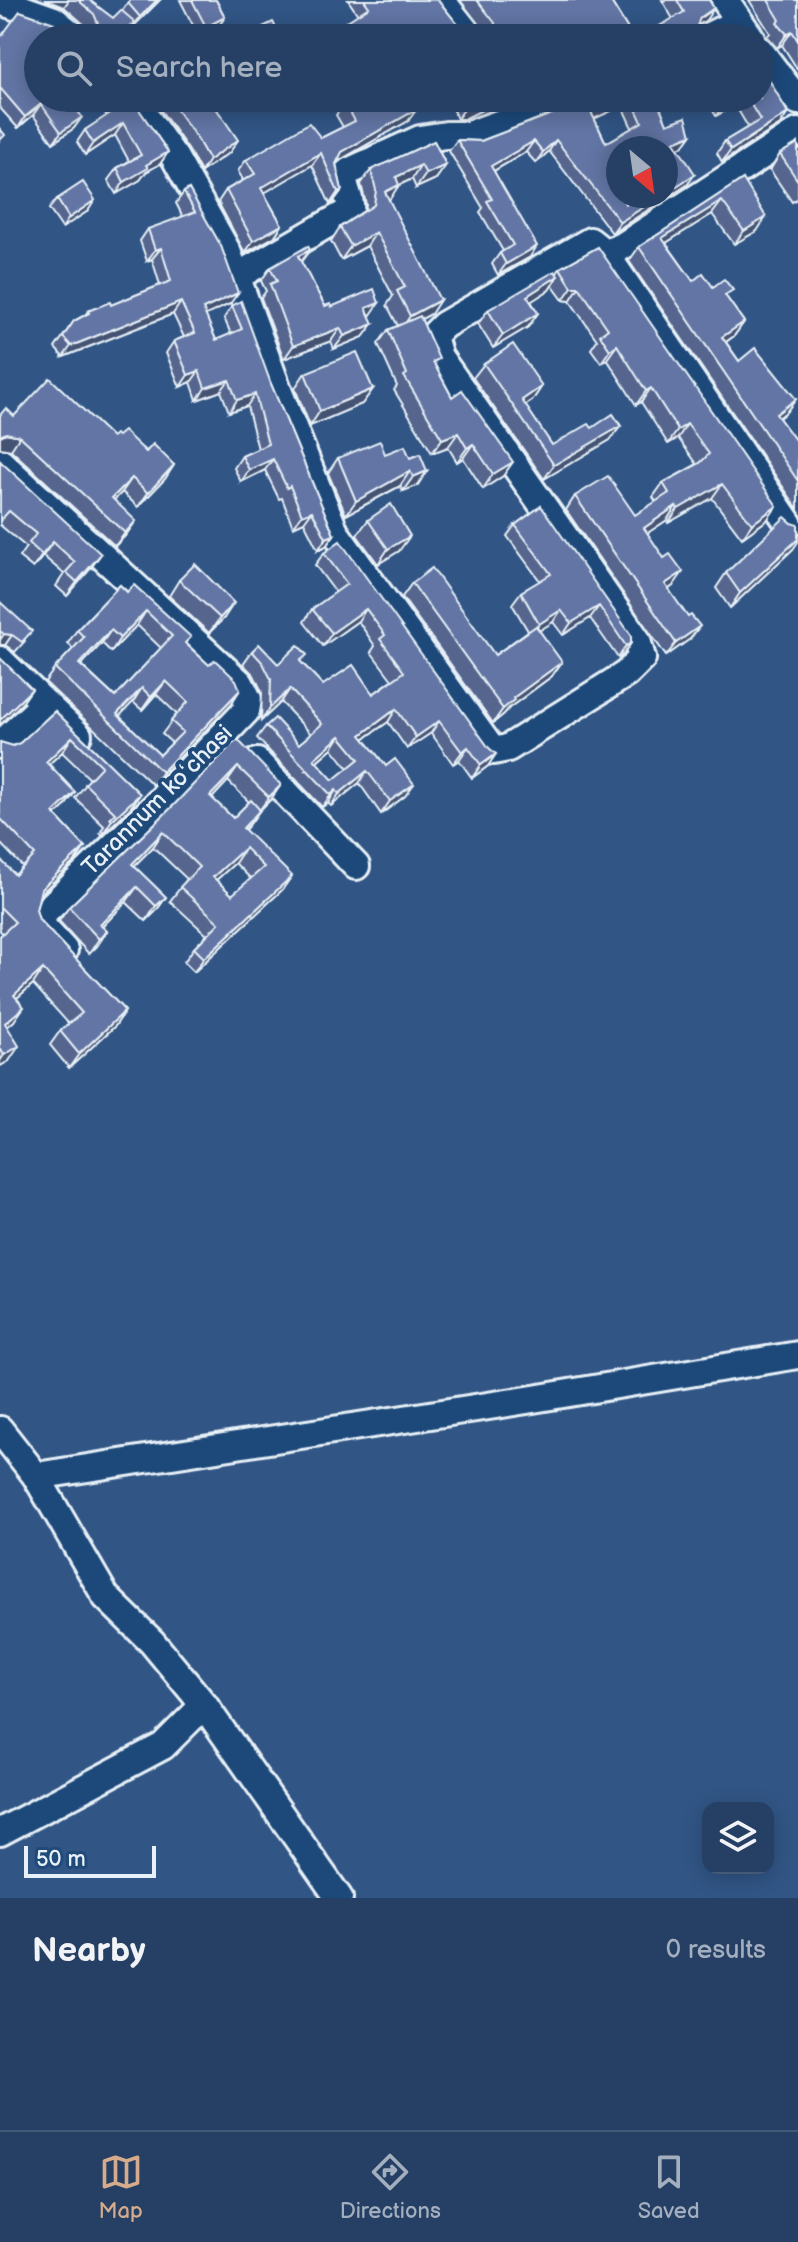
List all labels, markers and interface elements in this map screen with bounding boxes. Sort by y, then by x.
search box [24,24,774,112]
icon: search [52,46,96,90]
text: Search here [116,50,282,86]
north arrow [606,136,678,208]
street label: Tarannum koʻchasi [76,719,239,882]
map controls [702,1802,774,1874]
button: layers [702,1802,774,1874]
scale bar [24,1842,156,1878]
text: 50 m [36,1846,86,1873]
text: Nearby [32,1930,146,1971]
text: 0 results [666,1935,766,1966]
tab: Map [98,2150,143,2225]
tab: Directions [340,2150,441,2225]
tab: Saved [638,2150,700,2225]

